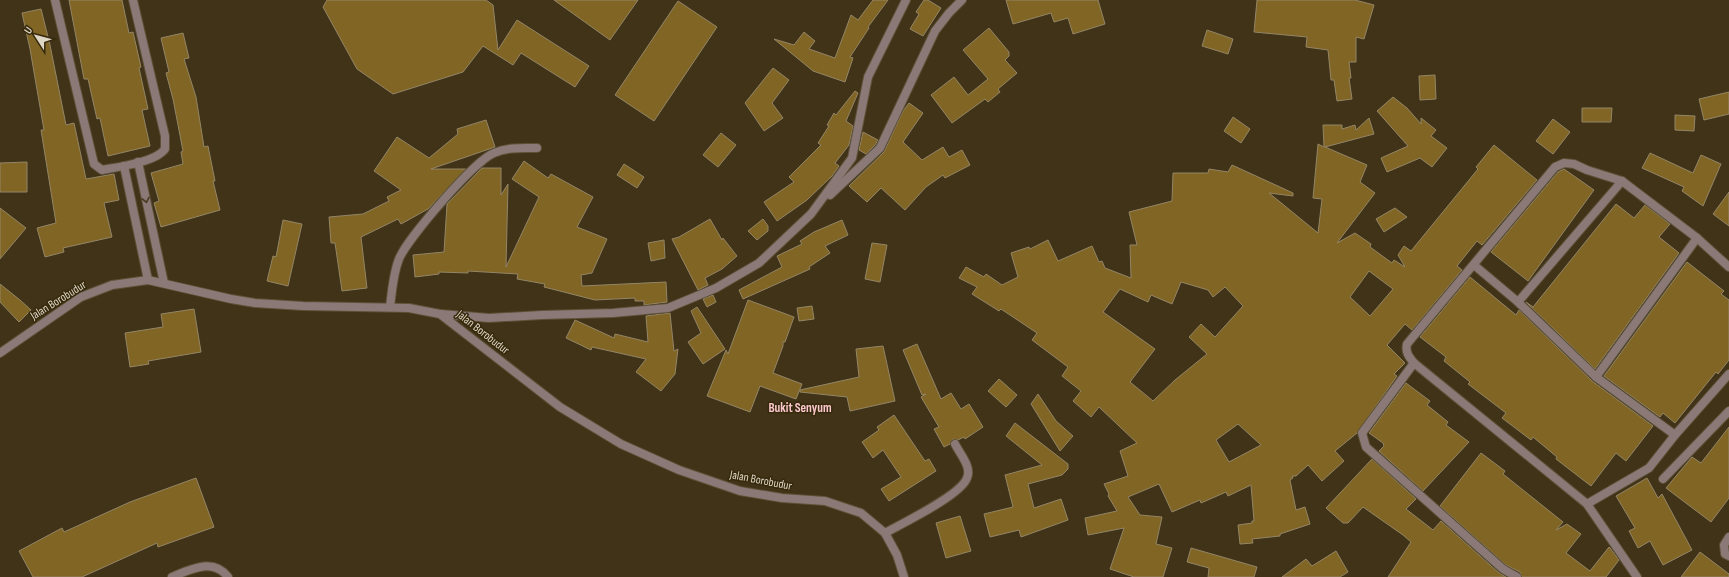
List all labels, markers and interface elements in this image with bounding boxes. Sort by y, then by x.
north arrow [16,16,56,56]
text: U [21,24,35,37]
one-way arrow [142,197,150,203]
street label: Jalan Borobudur [27,277,89,324]
street label: Jalan Borobudur [452,306,513,358]
district label: Bukit Senyum [768,400,832,416]
street label: Jalan Borobudur [728,467,794,494]

